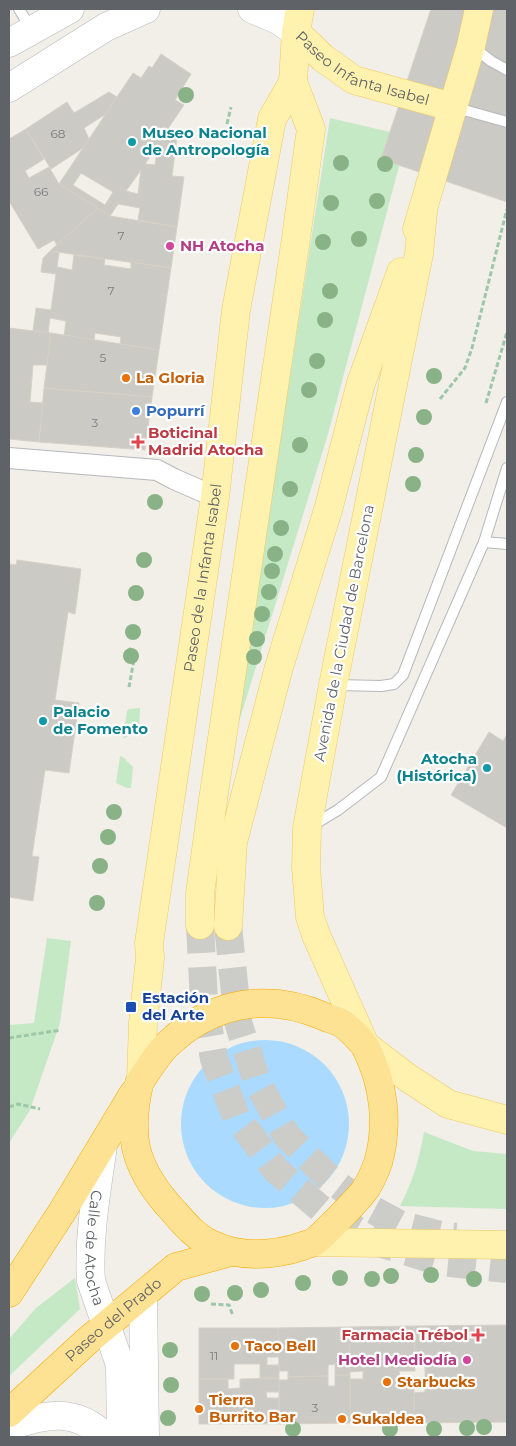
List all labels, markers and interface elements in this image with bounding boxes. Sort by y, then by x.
street label: Paseo Infanta Isabel [292,27,432,109]
place label: Museo Nacional de Antropología [142,123,269,159]
house number: 68 [51,126,66,141]
marker: Museo Nacional de Antropología [126,136,138,148]
house number: 66 [34,184,48,199]
house number: 7 [117,228,125,243]
place label: NH Atocha [180,236,264,255]
marker: NH Atocha [164,240,176,252]
house number: 7 [107,283,115,298]
house number: 5 [100,350,107,365]
place label: La Gloria [136,368,205,387]
marker: La Gloria [120,372,132,384]
place label: Popurrí [146,401,206,420]
marker: Popurrí [130,405,142,417]
house number: 3 [92,415,99,430]
place label: Boticinal Madrid Atocha [148,423,264,459]
marker: Boticinal Madrid Atocha [132,436,144,448]
street label: Paseo de la Infanta Isabel [179,483,225,673]
street label: Avenida de la Ciudad de Barcelona [309,503,378,763]
place label: Palacio de Fomento [53,702,148,738]
marker: Palacio de Fomento [37,715,49,727]
place label: Atocha (Histórica) [397,749,477,785]
marker: Atocha (Histórica) [481,762,493,774]
place label: Estación del Arte [142,988,209,1024]
marker: Estación del Arte [124,1000,138,1014]
street label: Calle de Atocha [81,1189,109,1308]
street label: Paseo del Prado [61,1273,165,1366]
place label: Farmacia Trébol [342,1325,468,1344]
marker: Farmacia Trébol [472,1329,484,1341]
place label: Taco Bell [245,1336,316,1355]
marker: Taco Bell [229,1340,241,1352]
house number: 11 [210,1348,218,1363]
place label: Hotel Mediodía [338,1350,457,1369]
marker: Hotel Mediodía [461,1354,473,1366]
place label: Starbucks [397,1372,476,1391]
marker: Starbucks [381,1376,393,1388]
place label: Tierra Burrito Bar [209,1390,296,1426]
house number: 3 [312,1400,319,1415]
marker: Tierra Burrito Bar [193,1403,205,1415]
place label: Sukaldea [352,1409,424,1428]
marker: Sukaldea [336,1413,348,1425]

